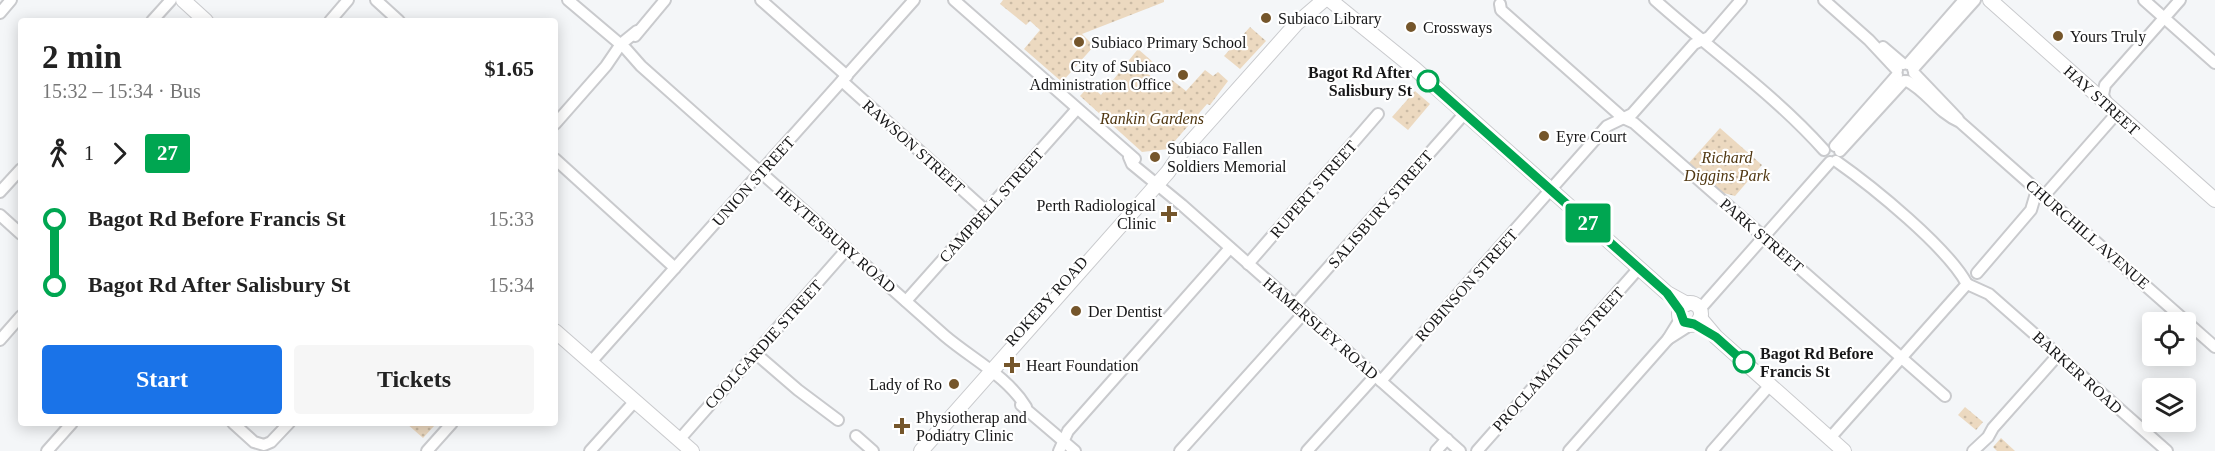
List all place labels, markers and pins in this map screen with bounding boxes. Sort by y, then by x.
place label: Subiaco Library [1278,10,1382,28]
marker: Subiaco Library [1259,11,1273,25]
place label: Crossways [1423,19,1492,37]
marker: Crossways [1404,20,1418,34]
place label: Yours Truly [2070,28,2146,46]
marker: Yours Truly [2051,29,2065,43]
place label: Subiaco Primary School [1091,34,1247,52]
marker: Subiaco Primary School [1072,35,1086,49]
place label: City of Subiaco Administration Office [1030,58,1171,93]
place label: Bagot Rd After Salisbury St [1308,64,1413,100]
marker: City of Subiaco Administration Office [1176,68,1190,82]
marker: Bagot Rd After Salisbury St [1417,70,1439,92]
place label: Eyre Court [1556,128,1627,146]
marker: Eyre Court [1537,129,1551,143]
place label: Subiaco Fallen Soldiers Memorial [1167,140,1287,175]
marker: Subiaco Fallen Soldiers Memorial [1148,150,1162,164]
place label: Perth Radiological Clinic [1036,197,1157,232]
marker: Perth Radiological Clinic [1160,205,1178,223]
place label: Der Dentist [1088,303,1163,320]
marker: Der Dentist [1069,304,1083,318]
place label: Bagot Rd Before Francis St [1760,345,1873,380]
marker: Bagot Rd Before Francis St [1733,351,1755,373]
marker: Heart Foundation [1003,356,1021,374]
place label: Heart Foundation [1026,357,1138,374]
place label: Lady of Ro [869,376,942,394]
marker: Lady of Ro [947,377,961,391]
place label: Physiotherap and Podiatry Clinic [916,409,1027,445]
marker: Physiotherap and Podiatry Clinic [893,417,911,435]

